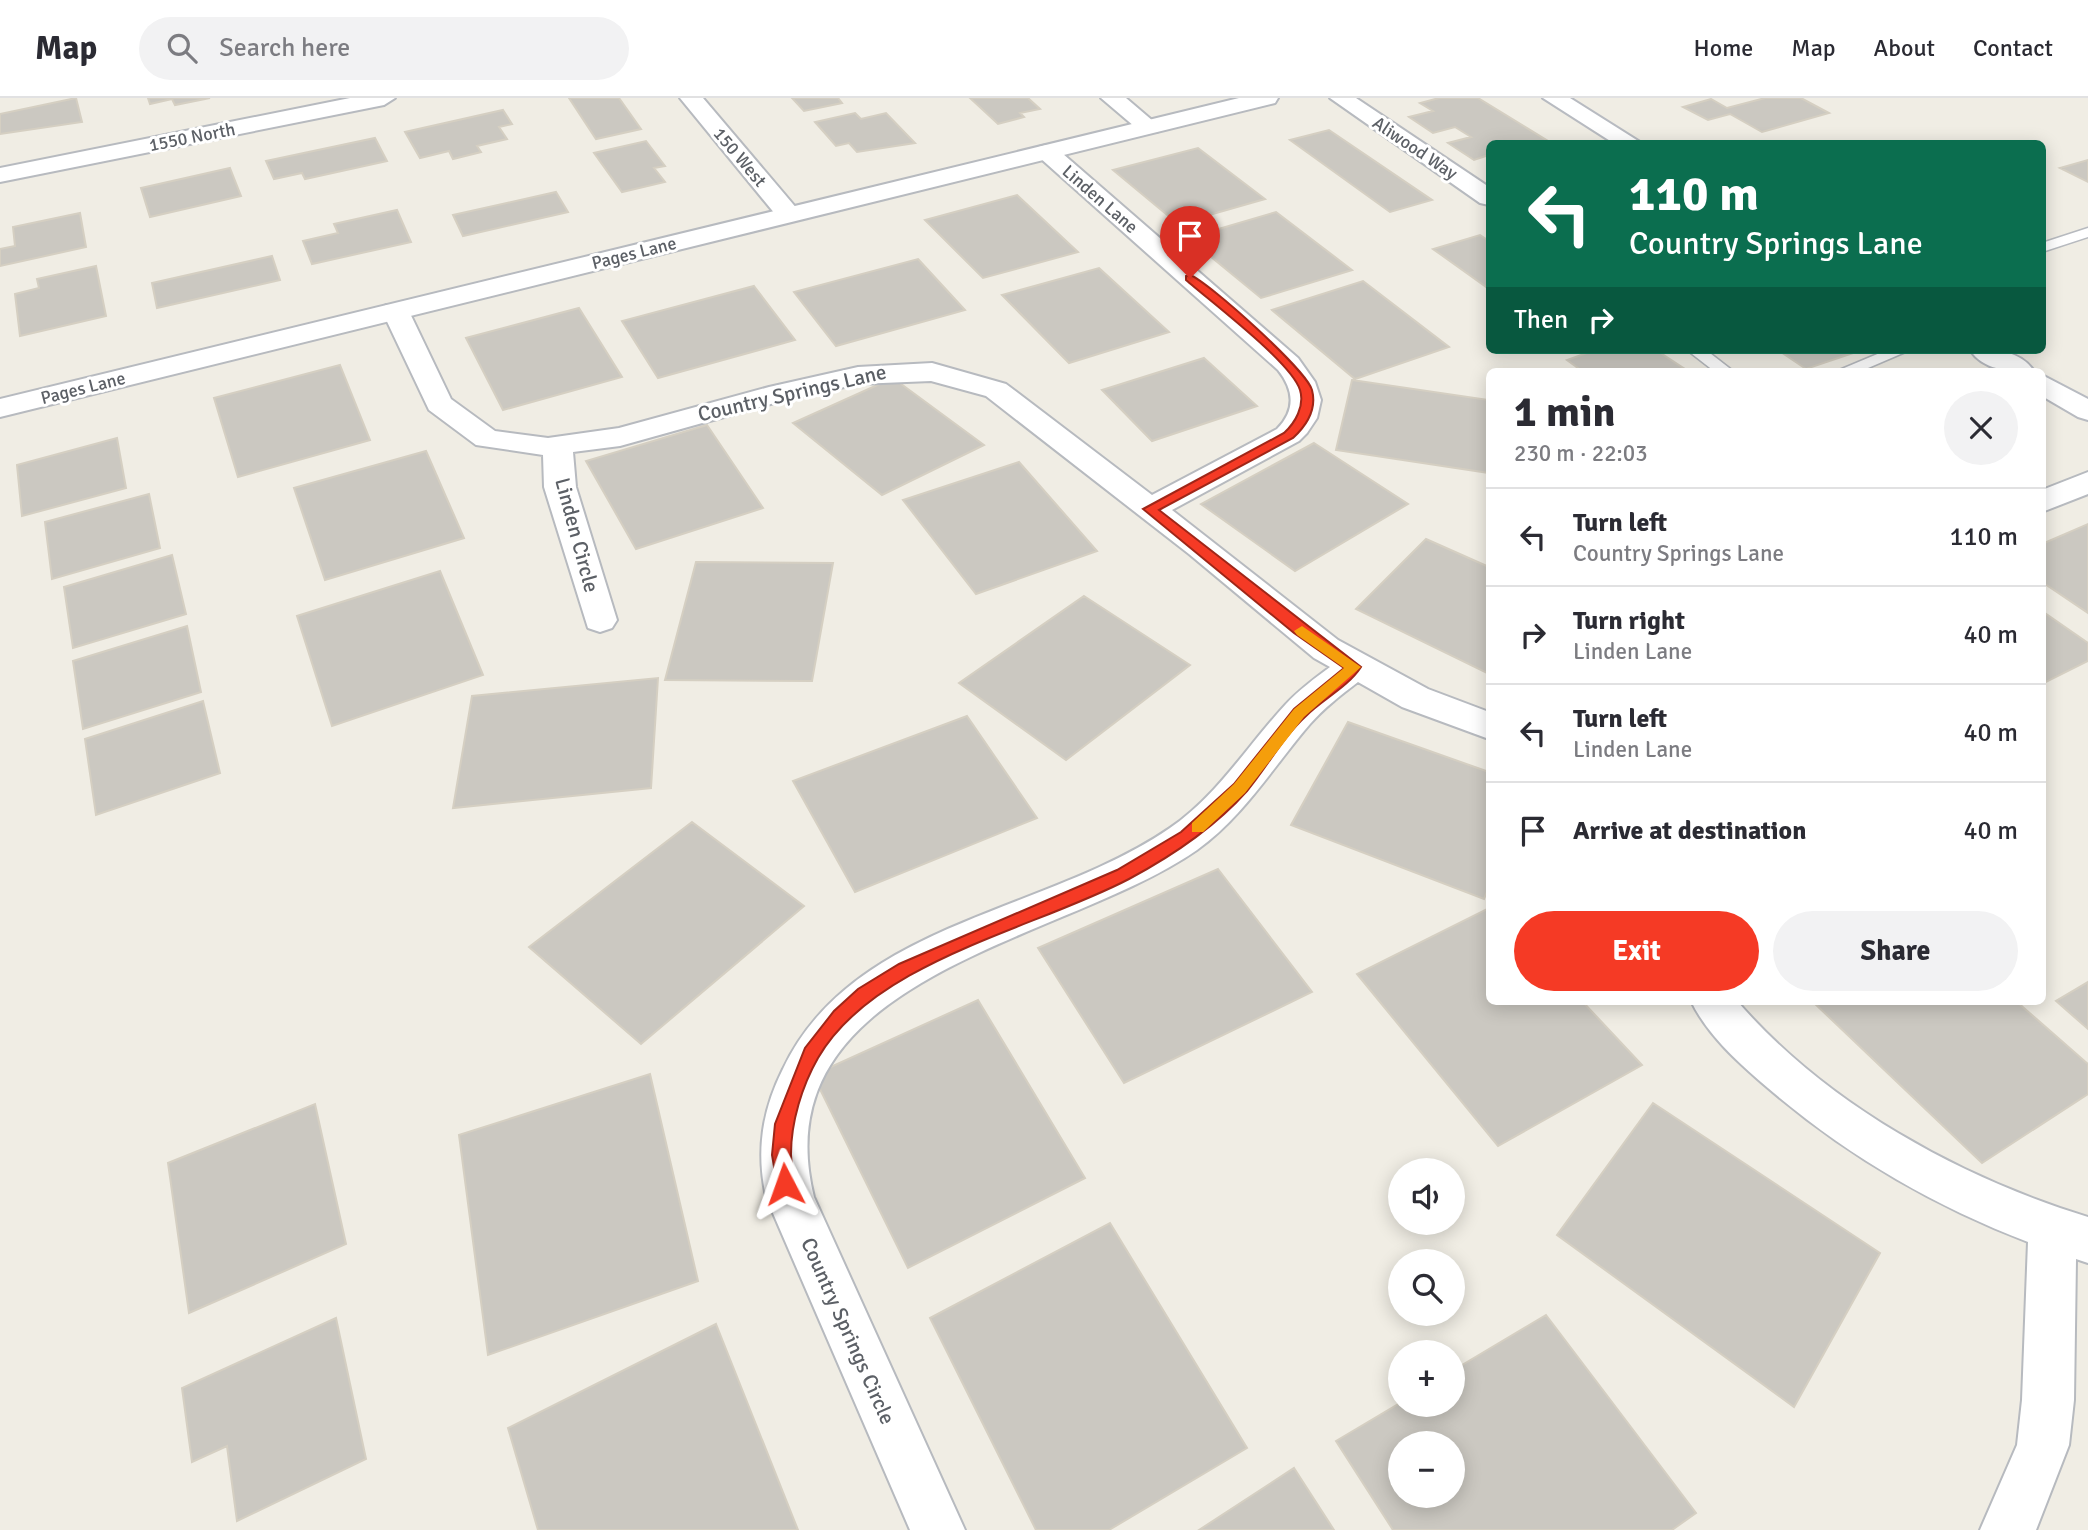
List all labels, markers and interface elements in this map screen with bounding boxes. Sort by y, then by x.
search box [139,17,629,80]
text: Map [35,28,97,69]
icon: search [163,29,201,67]
text: Search here [219,32,350,64]
text: Home [1693,33,1753,63]
text: Map [1791,33,1836,63]
text: About [1874,33,1935,63]
text: Contact [1973,33,2053,63]
street label: Aliwood Way [1368,112,1462,185]
street label: 1550 North [147,118,237,156]
street label: 150 West [709,123,771,191]
street label: Linden Lane [1058,160,1142,238]
text: 110 m [1629,164,1759,224]
icon: left [1514,168,1605,259]
pin [1160,206,1220,278]
icon: arrive [1171,217,1209,255]
text: Country Springs Lane [1629,224,1923,263]
street label: Pages Lane [589,232,679,274]
icon: right [1582,301,1620,339]
text: Then [1514,304,1568,336]
street label: Country Springs Lane [695,359,889,427]
street label: Pages Lane [38,367,128,409]
text: 1 min [1514,387,1615,438]
button: close [1944,391,2018,465]
text: 230 m · 22:03 [1514,439,1648,468]
street label: Linden Circle [549,475,605,595]
text: Turn left [1573,507,1667,539]
icon: left [1514,518,1552,556]
text: 110 m [1949,521,2018,553]
text: Country Springs Lane [1573,539,1784,568]
text: Turn right [1573,605,1685,637]
icon: right [1514,616,1552,654]
text: 40 m [1963,619,2018,651]
text: Linden Lane [1573,637,1692,666]
text: Turn left [1573,703,1667,735]
icon: left [1514,714,1552,752]
text: 40 m [1963,717,2018,749]
text: Linden Lane [1573,735,1692,764]
icon: arrive [1514,812,1552,850]
text: Arrive at destination [1573,815,1806,847]
text: 40 m [1963,815,2018,847]
button: Exit [1514,911,1759,991]
button: Share [1773,911,2018,991]
position arrow [748,1147,822,1221]
map controls [1388,1158,1465,1508]
button: sound [1388,1158,1465,1235]
street label: Country Springs Circle [795,1234,901,1428]
button: search [1388,1249,1465,1326]
button: + [1388,1340,1465,1417]
button: − [1388,1431,1465,1508]

